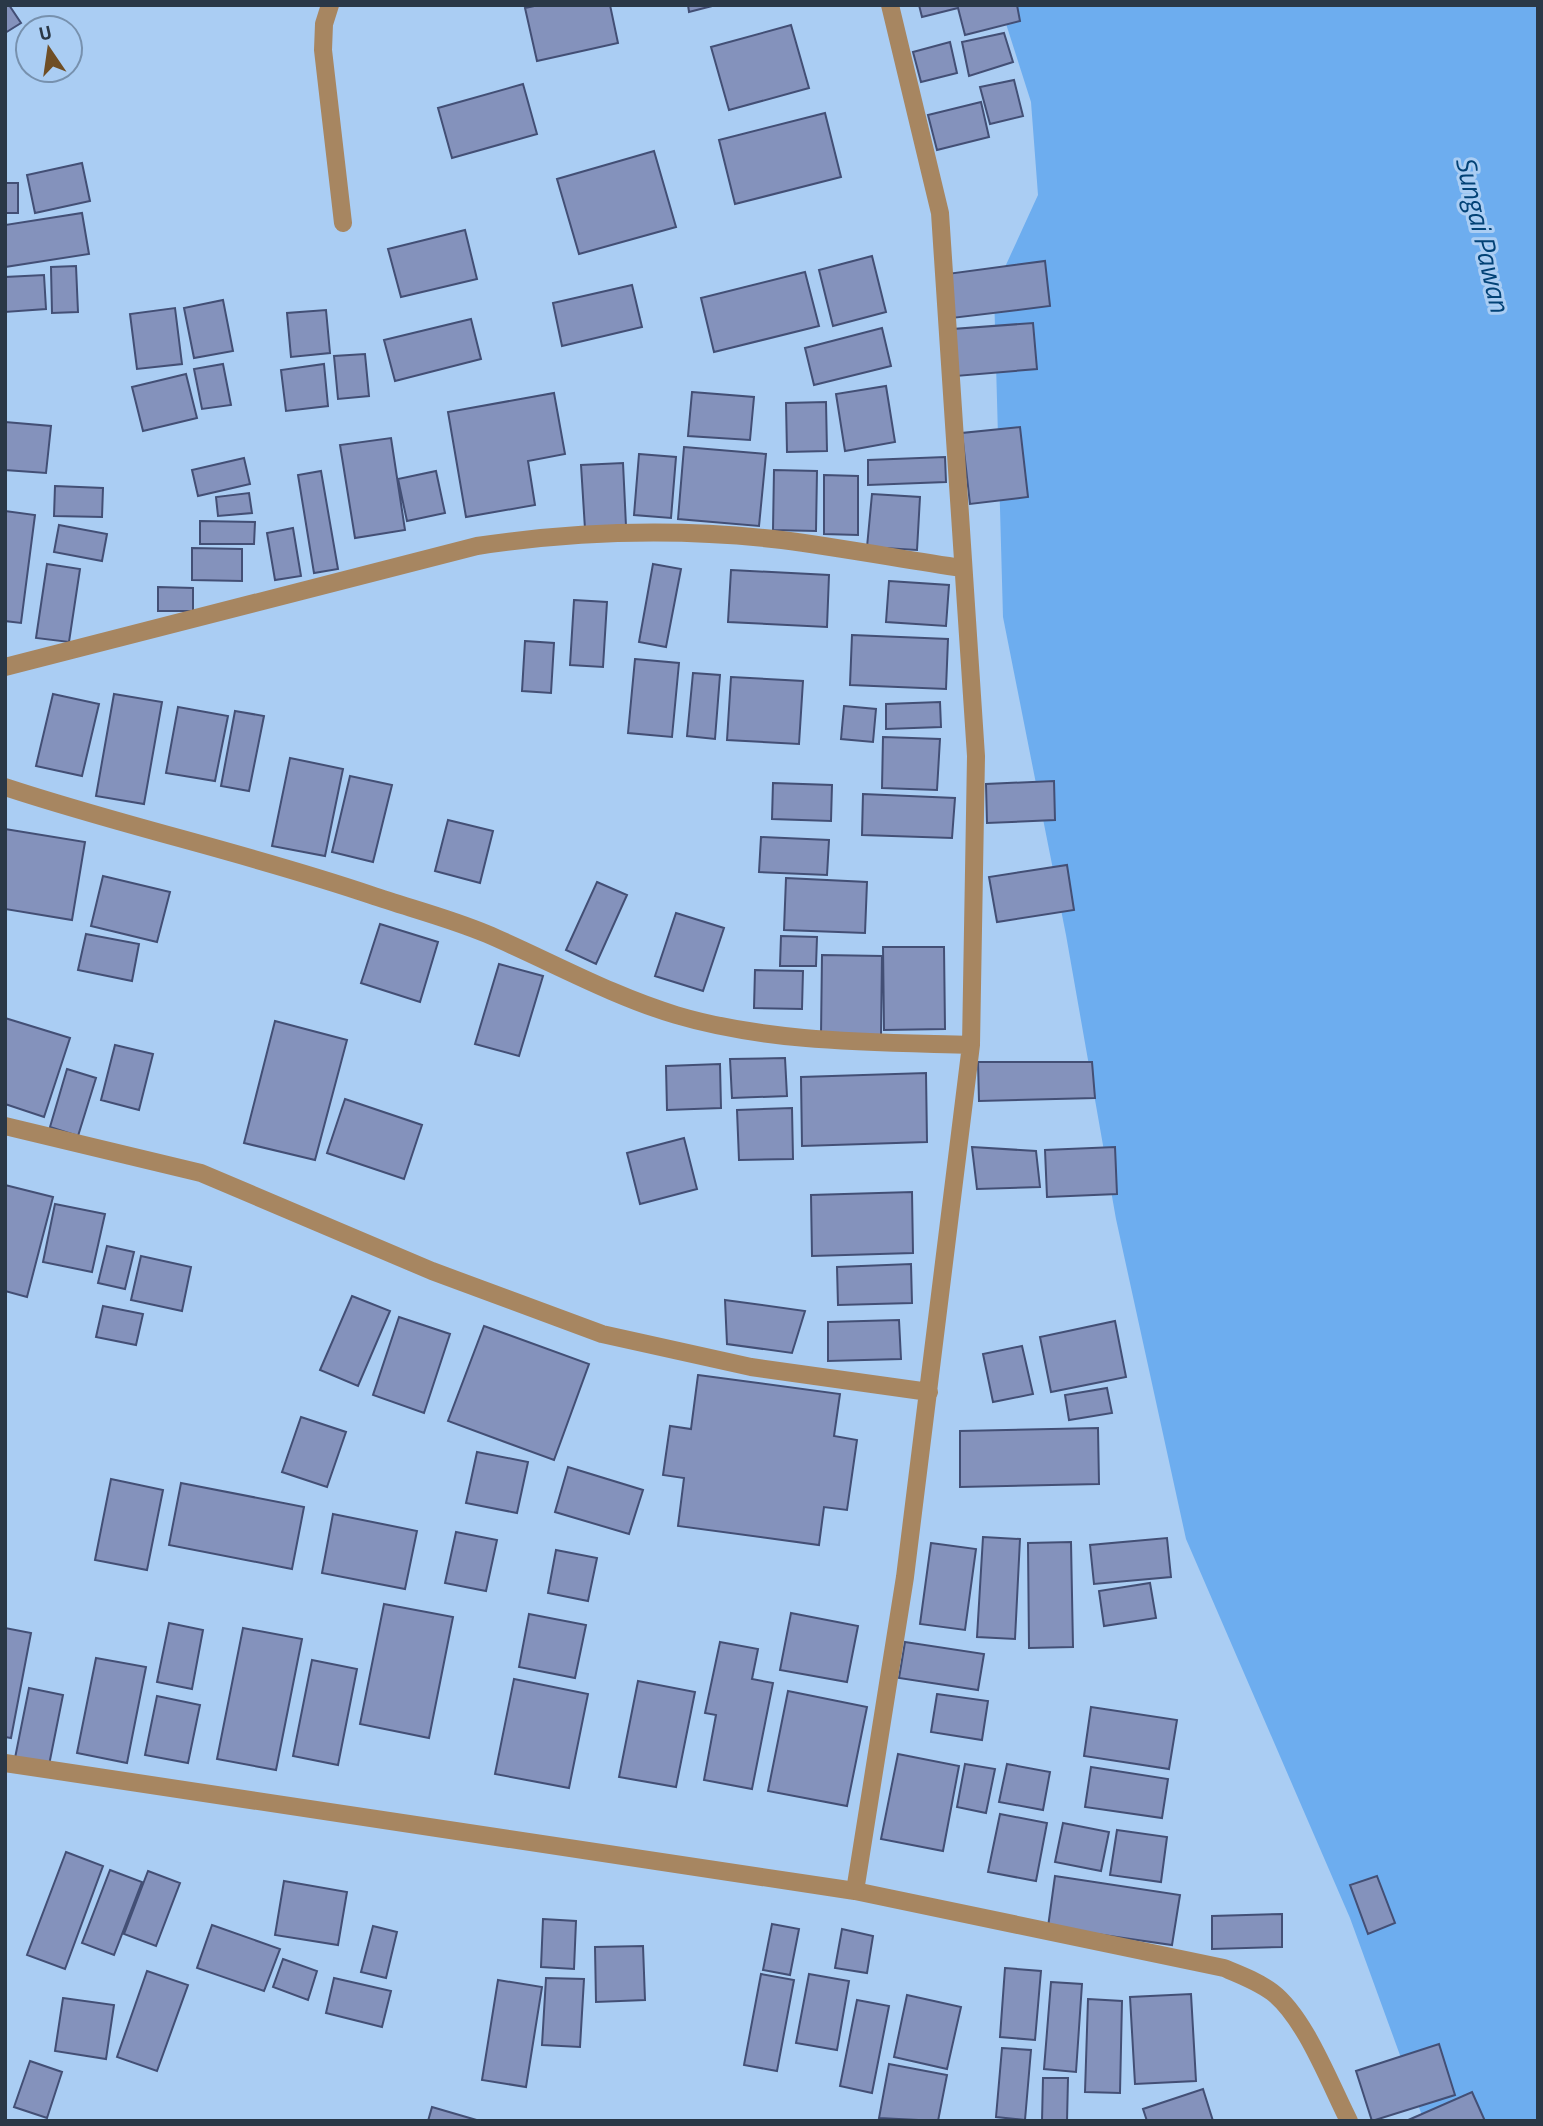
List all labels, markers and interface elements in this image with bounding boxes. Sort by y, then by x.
north arrow [14,14,84,84]
text: U [36,16,54,47]
water label: Sungai Pawan [1445,152,1522,317]

